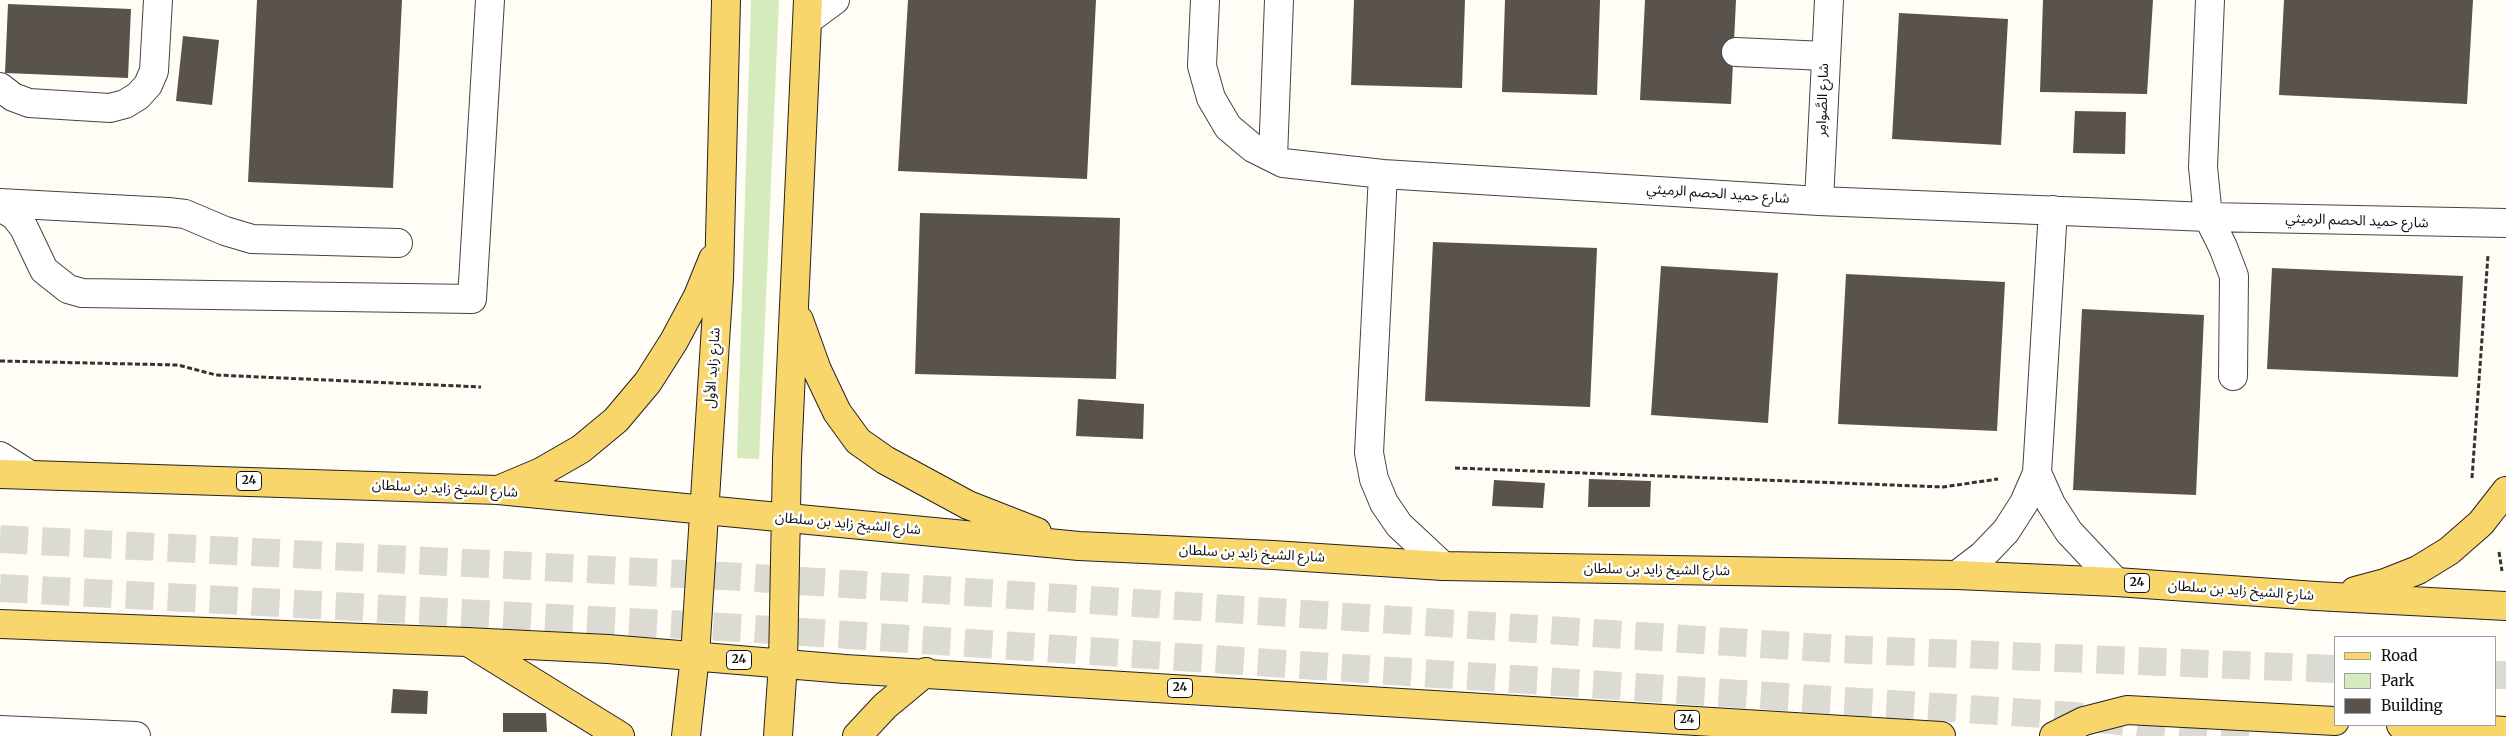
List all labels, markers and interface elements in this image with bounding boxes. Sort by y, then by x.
street label: شارع الصَّوامِر [1813,63,1833,137]
street label: شارع حميد الحصم الرميثي [1646,181,1790,207]
street label: شارع حميد الحصم الرميثي [2285,210,2429,232]
street label: شارع زايد الأول [702,327,724,409]
road number: 24 [236,472,262,491]
street label: شارع الشيخ زايد بن سلطان [372,477,518,501]
street label: شارع الشيخ زايد بن سلطان [774,509,922,539]
street label: شارع الشيخ زايد بن سلطان [1179,542,1325,566]
street label: شارع الشيخ زايد بن سلطان [1584,560,1730,580]
road number: 24 [2124,574,2150,592]
street label: شارع الشيخ زايد بن سلطان [2167,578,2315,604]
legend [2334,636,2496,726]
text: Road [2381,646,2417,665]
road number: 24 [726,650,752,670]
text: Park [2381,671,2414,690]
road number: 24 [1168,678,1192,698]
text: Building [2381,696,2443,715]
road number: 24 [1674,710,1700,730]

